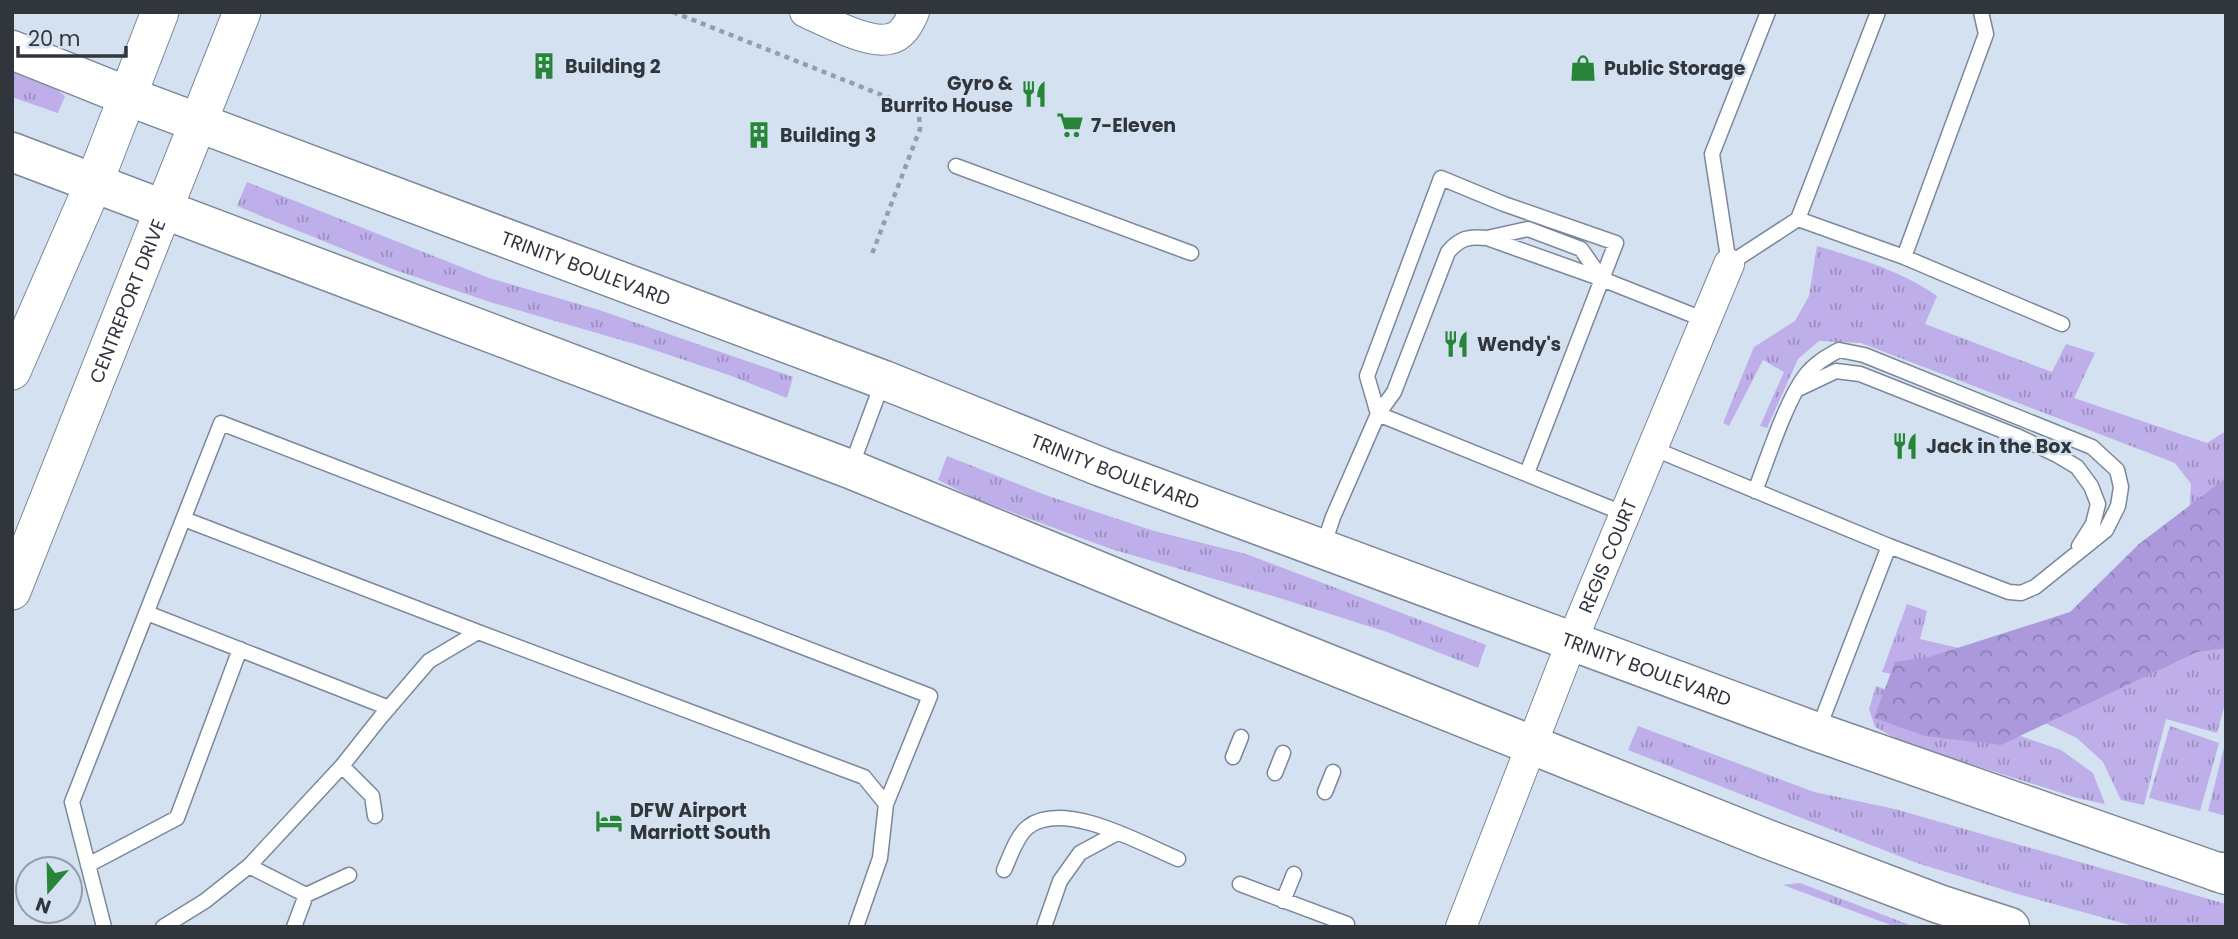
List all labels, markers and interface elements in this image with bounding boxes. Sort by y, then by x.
scale bar [18,14,126,58]
text: 20 m [28,24,81,53]
building icon: Building 2 [529,51,559,81]
place label: Building 2 [565,53,661,80]
shop icon: Public Storage [1568,53,1598,83]
place label: Public Storage [1604,55,1746,82]
place label: Gyro & Burrito House [881,70,1014,119]
restaurant icon: Gyro & Burrito House [1019,79,1049,109]
supermarket icon: 7-Eleven [1055,110,1085,140]
place label: 7-Eleven [1091,112,1176,139]
building icon: Building 3 [744,120,774,150]
place label: Building 3 [780,122,876,149]
street label: CENTREPORT DRIVE [83,215,172,387]
street label: TRINITY BOULEVARD [497,225,674,313]
restaurant icon: Wendy's [1441,329,1471,359]
place label: Wendy's [1477,331,1561,358]
street label: TRINITY BOULEVARD [1026,427,1203,516]
restaurant icon: Jack in the Box [1890,431,1920,461]
place label: Jack in the Box [1926,433,2072,460]
street label: REGIS COURT [1572,495,1644,617]
street label: TRINITY BOULEVARD [1558,626,1735,713]
place label: DFW Airport Marriott South [630,797,771,846]
hotel icon: DFW Airport Marriott South [594,806,624,836]
north arrow [14,855,84,925]
text: N [32,890,55,921]

